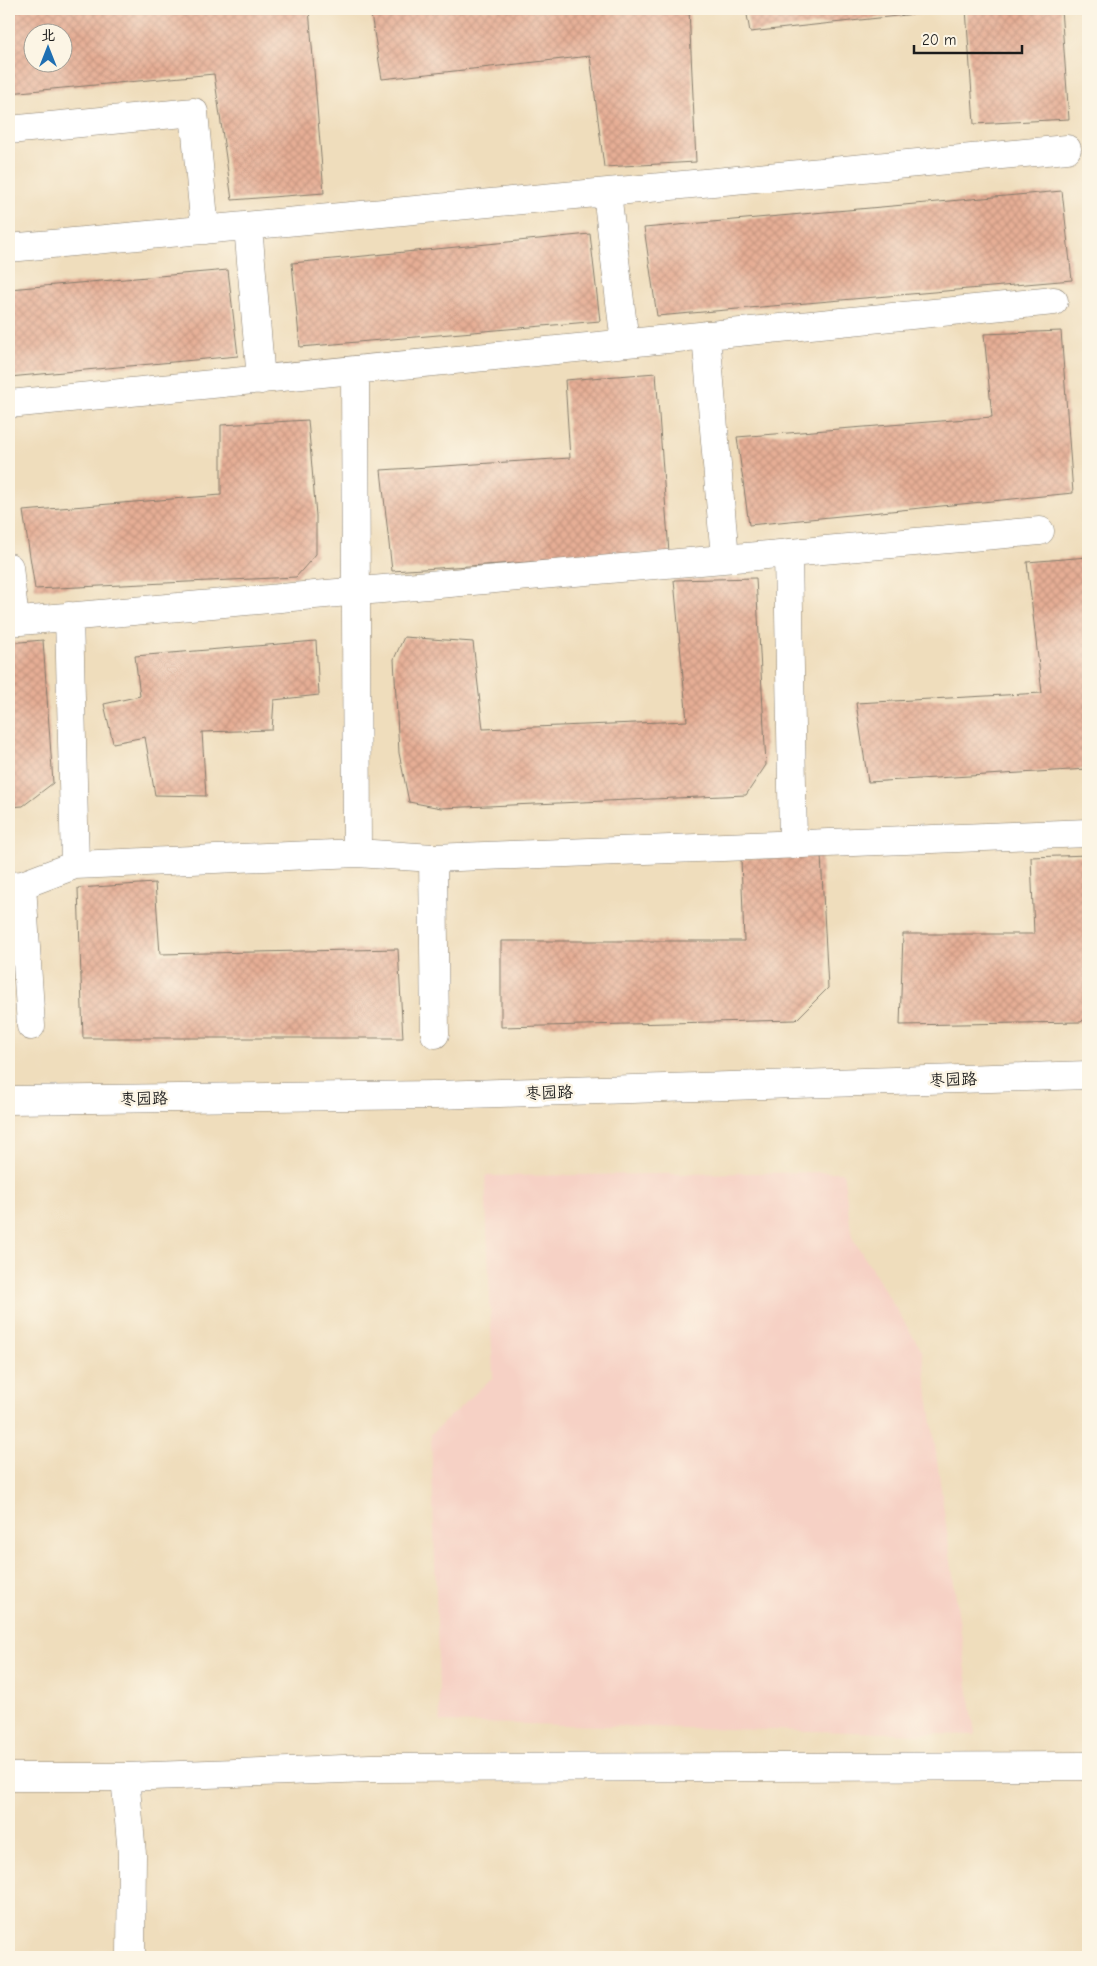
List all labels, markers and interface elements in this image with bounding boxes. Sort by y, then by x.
north arrow [22,22,72,72]
scale bar [914,22,1022,54]
text: 北 [41,27,55,44]
text: 20 m [922,31,956,49]
street label: 枣园路 [929,1070,977,1090]
street label: 枣园路 [525,1083,573,1103]
street label: 枣园路 [120,1090,168,1108]

